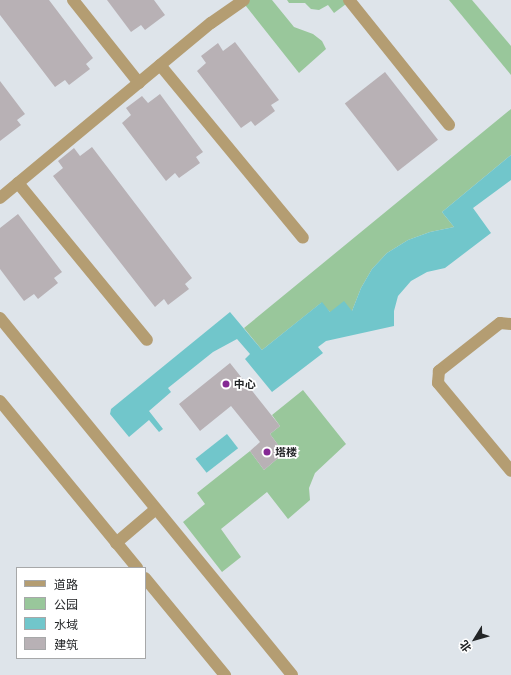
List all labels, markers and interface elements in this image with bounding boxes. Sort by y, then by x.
place label: 中心 [234,377,256,391]
marker: 中心 [221,379,231,389]
place label: 塔楼 [275,445,297,459]
marker: 塔楼 [262,447,272,457]
legend [16,567,146,659]
text: 道路 [54,578,78,592]
text: 公园 [54,598,78,612]
text: 水域 [54,618,78,632]
north arrow [455,619,495,659]
text: 建筑 [54,638,78,652]
text: 北 [457,638,474,654]

